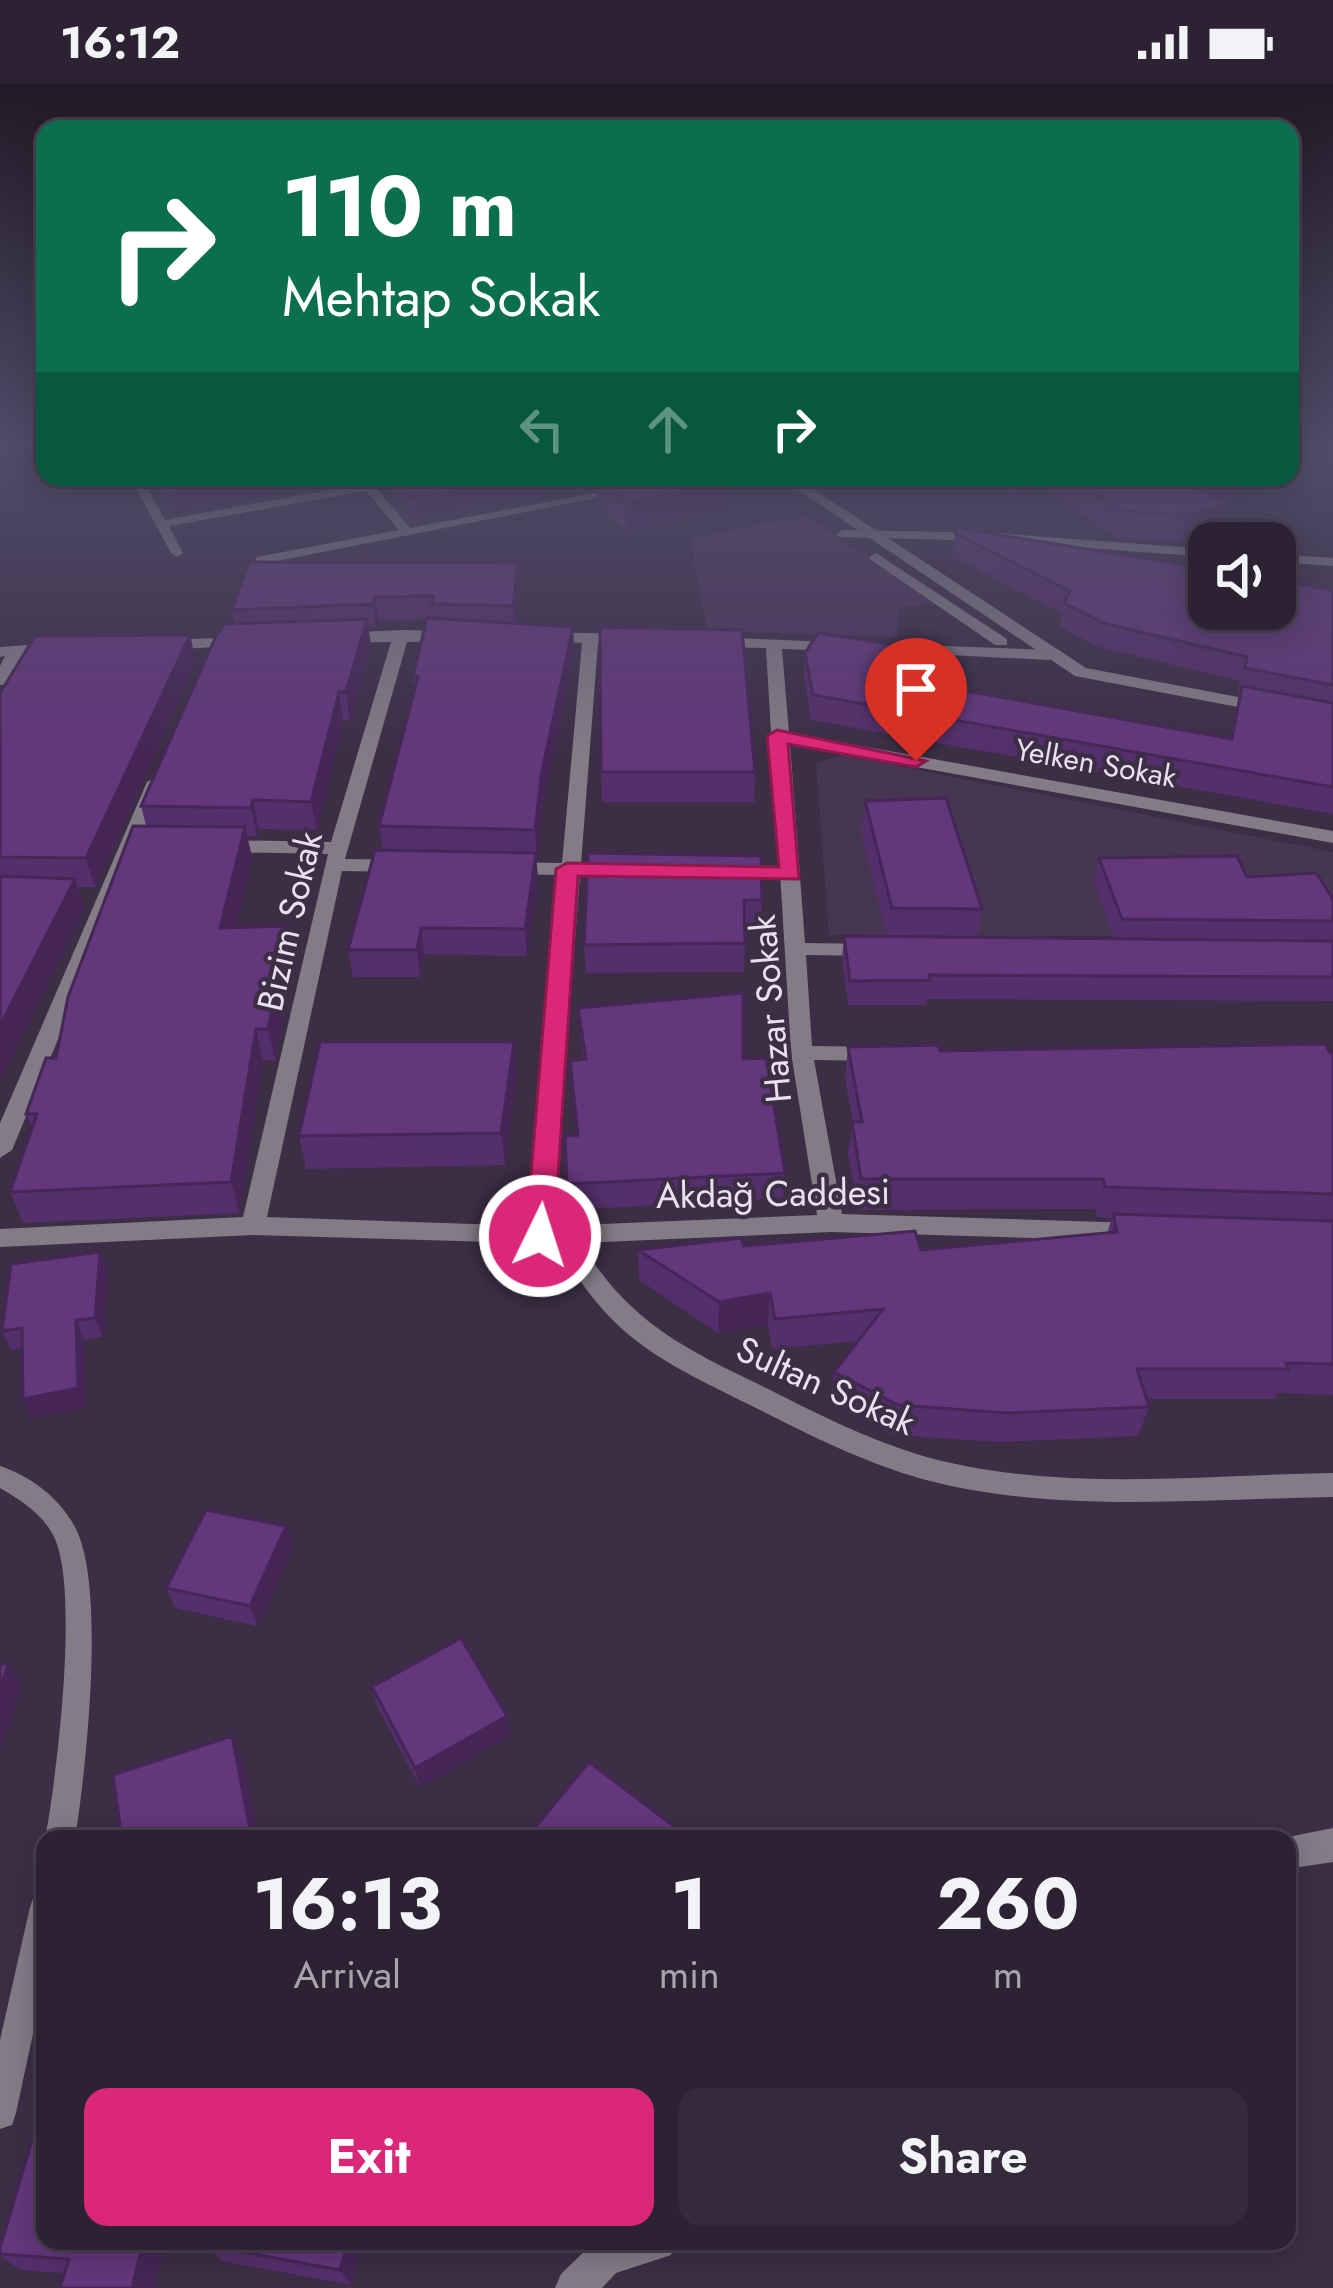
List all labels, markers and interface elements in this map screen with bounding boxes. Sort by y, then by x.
text: 16:12 [60,10,180,75]
text: 110 m [282,146,517,268]
icon: right [84,168,240,324]
text: Mehtap Sokak [282,258,600,336]
icon: left [509,396,575,462]
icon: ahead [635,396,701,462]
icon: right [761,396,827,462]
map controls [1188,522,1296,630]
button: sound [1188,522,1296,630]
pin [865,638,967,761]
icon: arrive [883,656,949,722]
street label: Yelken Sokak [1012,728,1181,798]
street label: Bizim Sokak [243,826,335,1016]
street label: Hazar Sokak [736,913,804,1105]
street label: Akdağ Caddesi [655,1165,891,1221]
position arrow [477,1173,603,1299]
street label: Sultan Sokak [728,1322,924,1448]
text: 16:13 [253,1852,442,1956]
text: 1 [671,1852,707,1956]
text: 260 [936,1852,1079,1956]
text: Arrival [294,1946,401,2003]
text: min [659,1946,720,2003]
text: m [993,1946,1023,2003]
button: Exit [84,2088,654,2226]
button: Share [678,2088,1248,2226]

